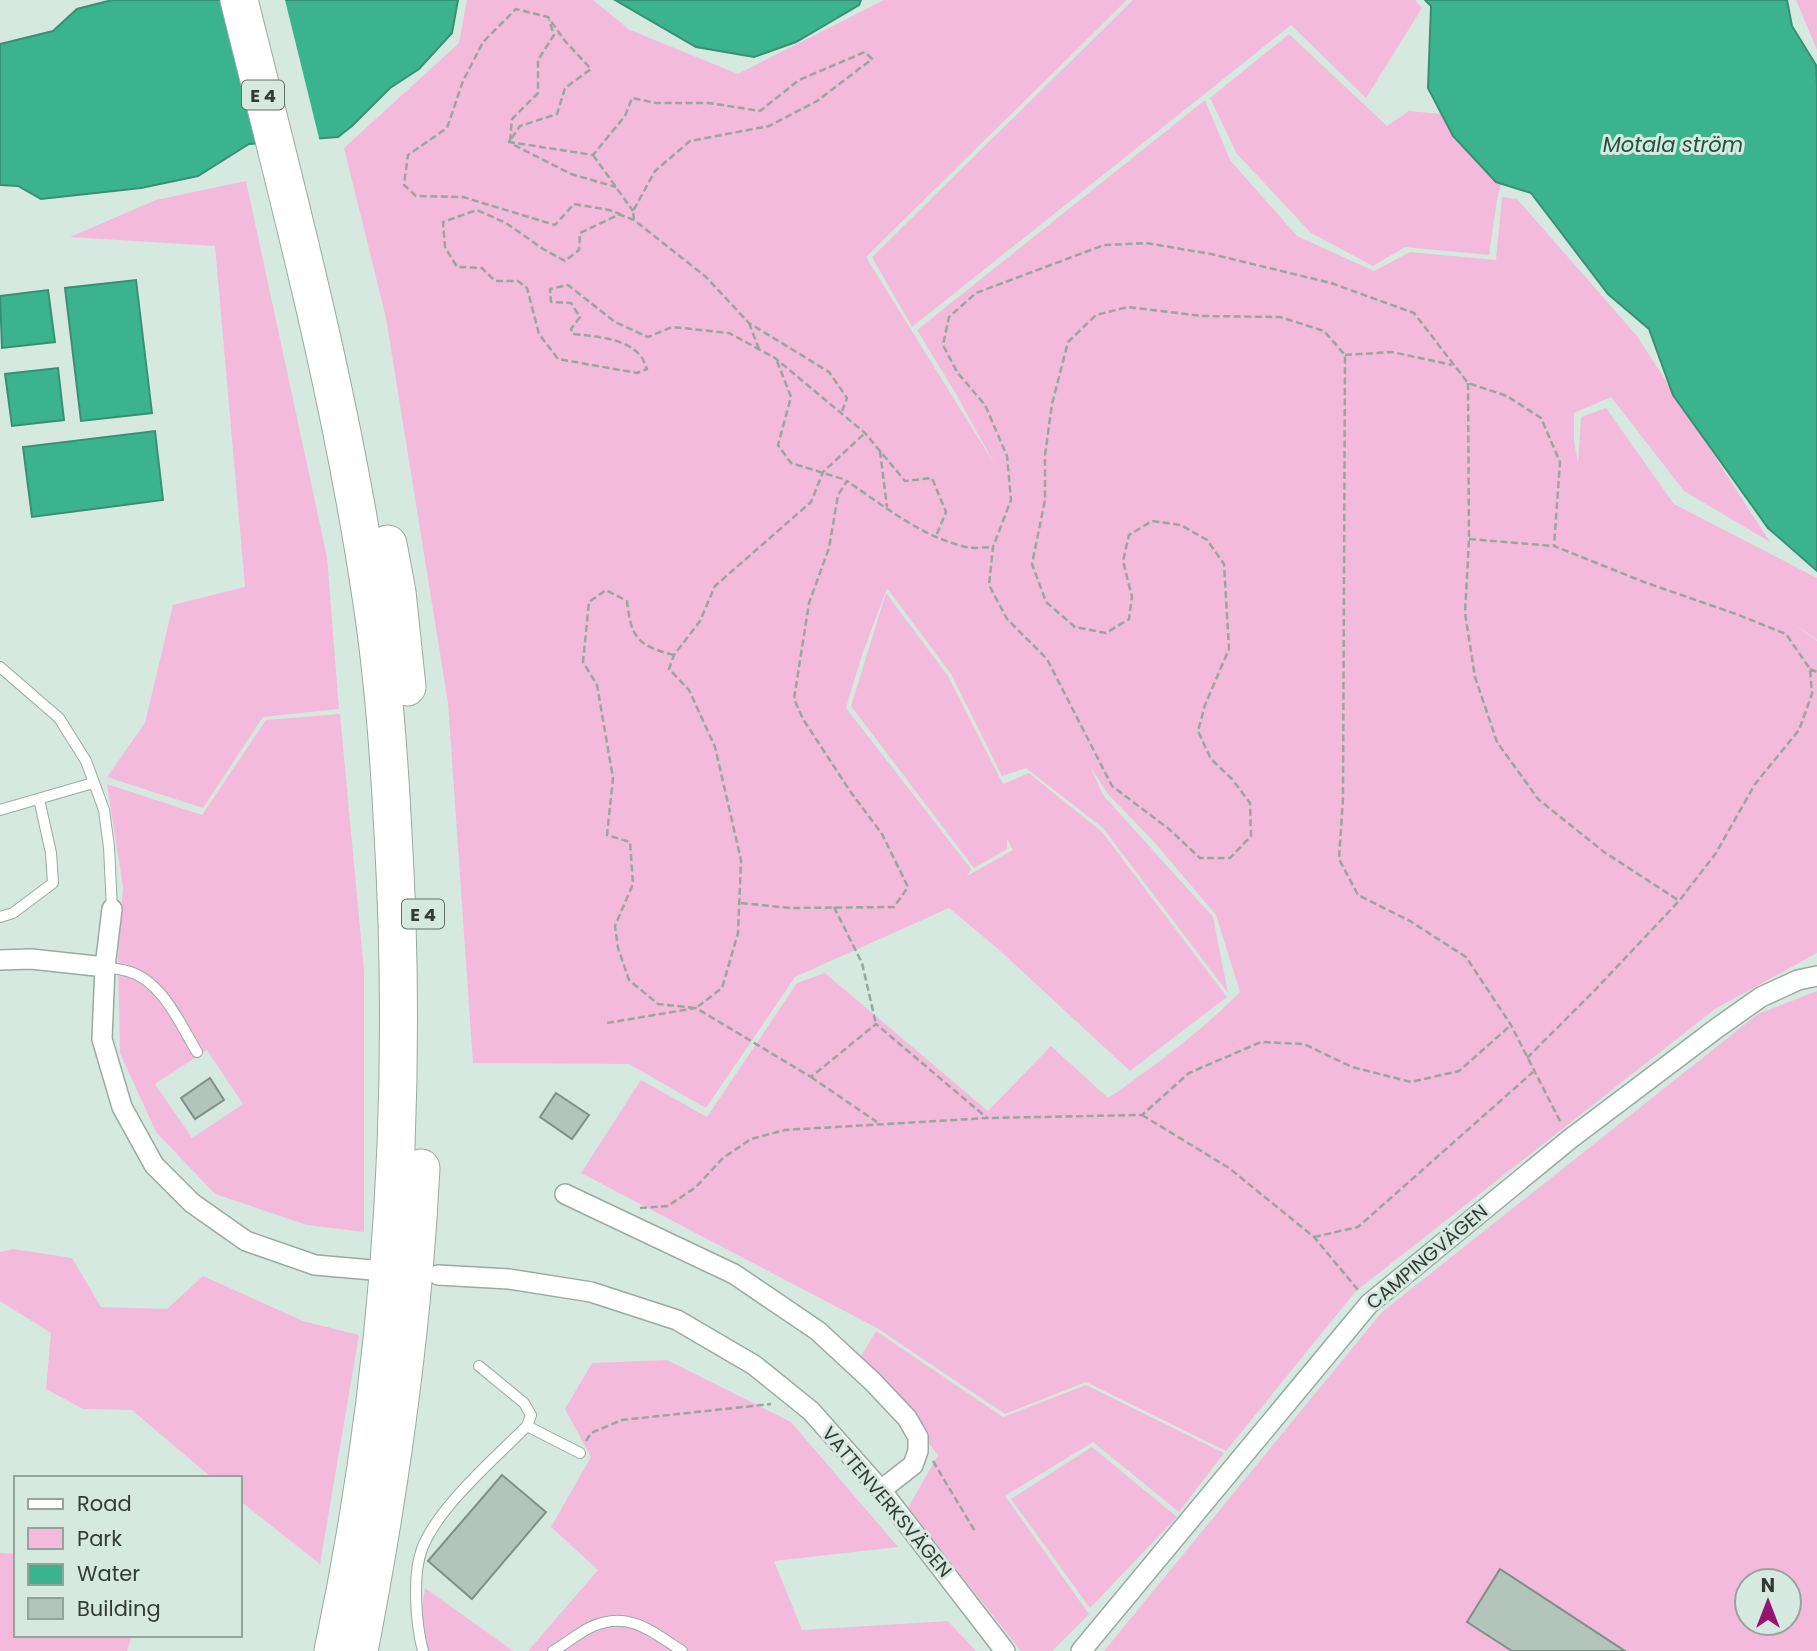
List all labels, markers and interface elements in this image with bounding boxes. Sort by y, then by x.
road number: E 4 [242,80,284,110]
water label: Motala ström [1603,130,1743,159]
road number: E 4 [402,900,444,929]
street label: CAMPINGVÄGEN [1360,1198,1494,1316]
street label: VATTENVERKSVÄGEN [816,1421,958,1583]
legend [14,1476,242,1637]
text: Road [77,1489,132,1518]
text: Park [77,1524,122,1553]
text: Water [77,1559,140,1588]
north arrow [1733,1567,1803,1637]
text: N [1761,1572,1775,1599]
text: Building [77,1594,161,1623]

